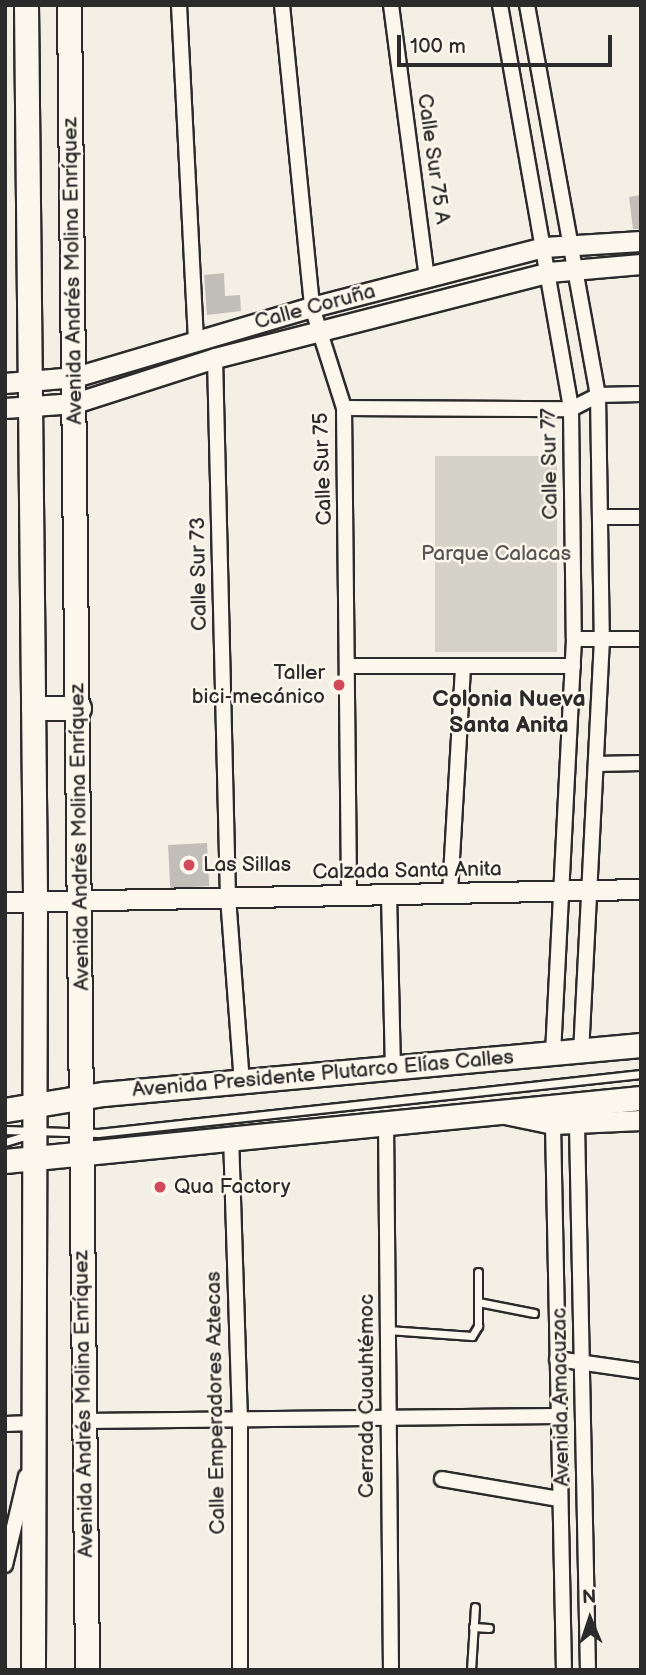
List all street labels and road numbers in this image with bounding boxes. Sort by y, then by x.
street label: Calle Sur 75 A [411,92,455,226]
street label: Avenida Andrés Molina Enríquez [58,117,88,425]
street label: Calle Coruña [252,279,378,335]
street label: Calle Sur 77 [536,408,564,520]
street label: Calle Sur 75 [308,412,338,526]
street label: Calle Sur 73 [185,516,213,632]
street label: Avenida Andrés Molina Enríquez [65,683,95,991]
street label: Calzada Santa Anita [312,857,502,885]
street label: Avenida Presidente Plutarco Elías Calles [131,1045,515,1103]
street label: Avenida Andrés Molina Enríquez [69,1250,99,1558]
street label: Calle Emperadores Aztecas [201,1271,231,1535]
street label: Cerrada Cuauhtémoc [354,1294,380,1498]
street label: Avenida Amacuzac [547,1307,575,1487]

